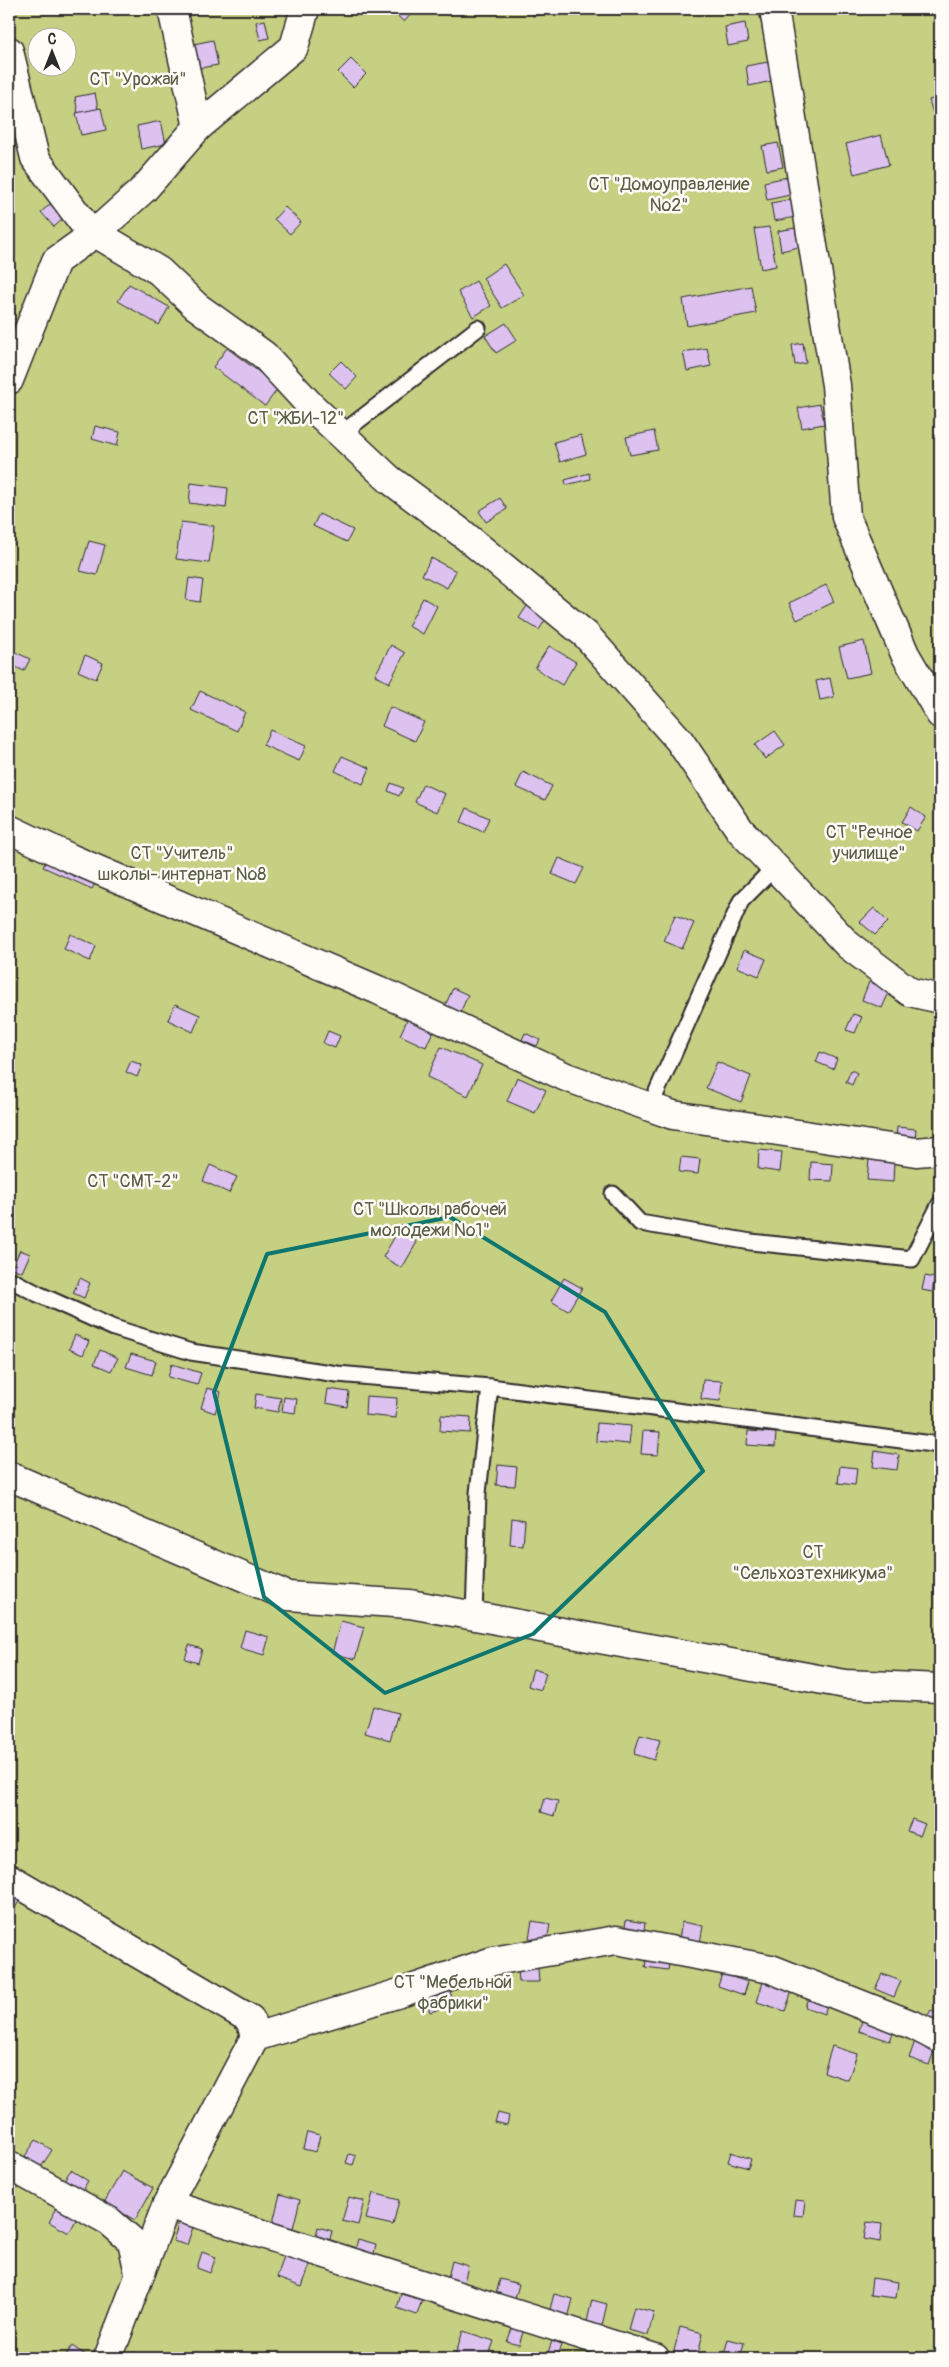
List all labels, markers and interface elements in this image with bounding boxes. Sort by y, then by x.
north arrow [28,28,78,78]
text: С [48,31,57,48]
park label: СТ "Урожай" [89,68,187,91]
park label: СТ "Домоуправление №2" [588,173,750,217]
park label: СТ "ЖБИ-12" [248,407,344,430]
park label: СТ "Речное училище" [826,821,912,865]
park label: СТ "Учитель" школы- интернат №8 [98,842,266,886]
park label: СТ "СМТ-2" [87,1170,179,1193]
park label: СТ "Школы рабочей молодежи №1" [353,1198,507,1242]
park label: СТ "Сельхозтехникума" [733,1541,893,1585]
park label: СТ "Мебельной фабрики" [394,1971,512,2015]

